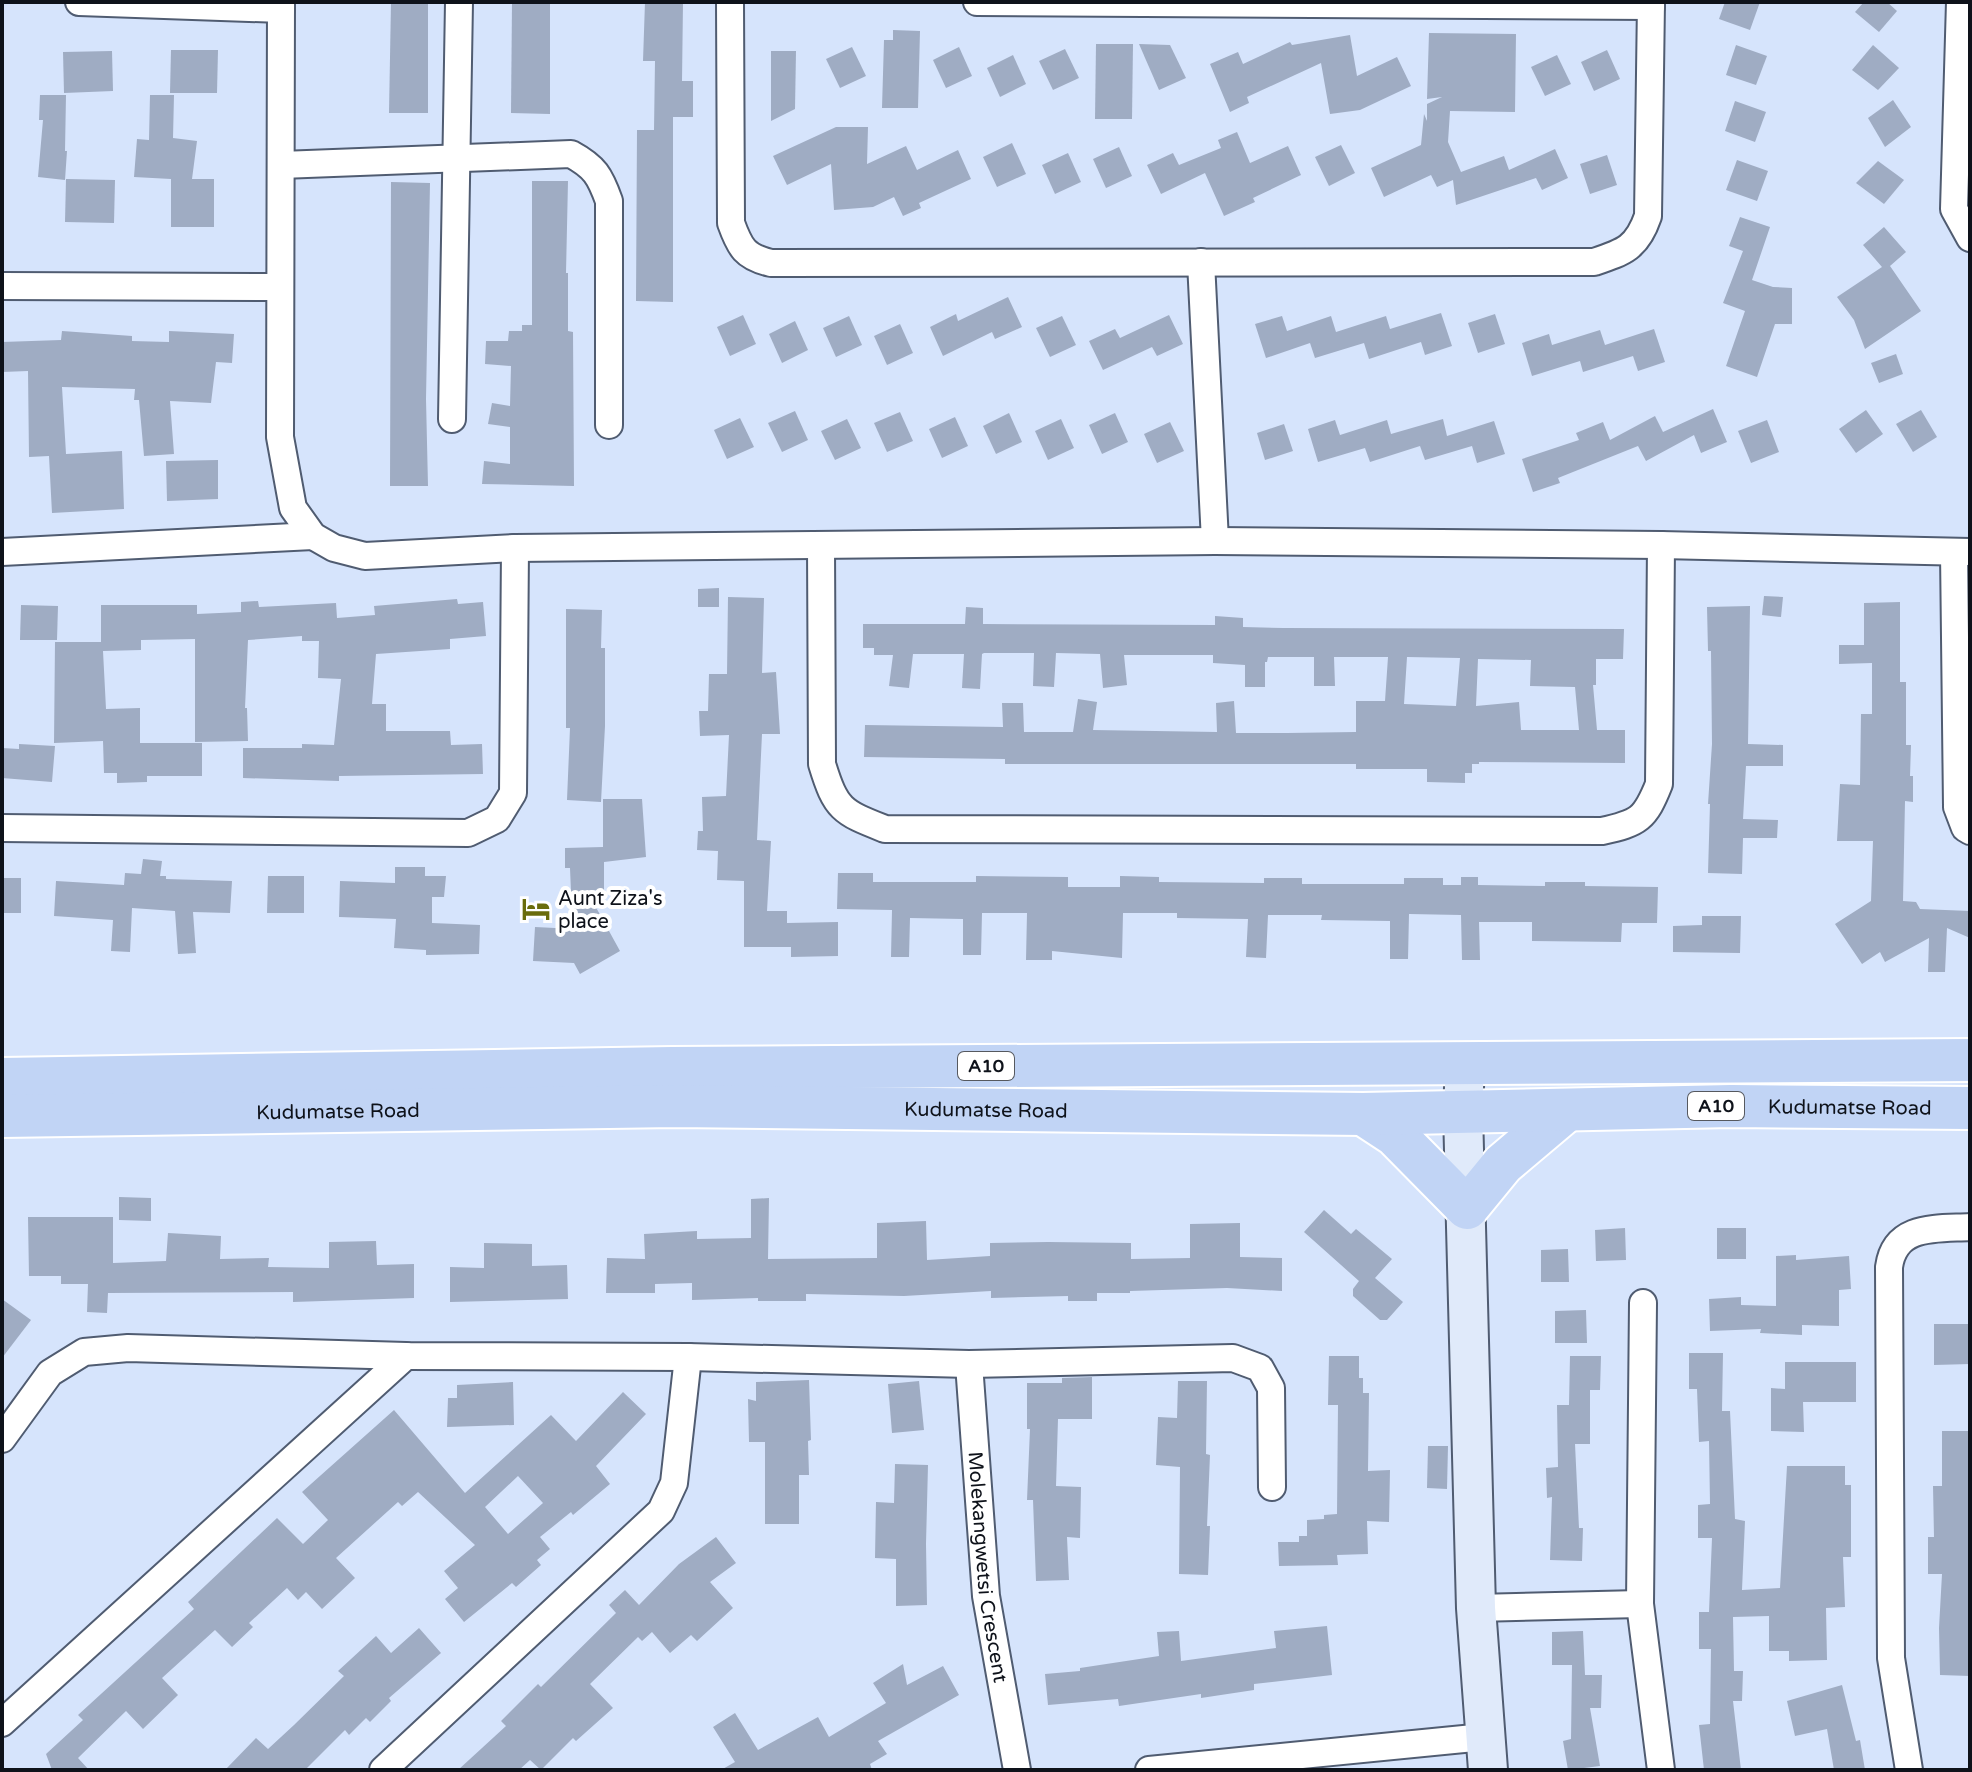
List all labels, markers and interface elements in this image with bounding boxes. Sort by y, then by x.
place label: Aunt Ziza's place [558,887,663,934]
hotel icon: Aunt Ziza's place [521,894,551,924]
road number: A10 [958,1052,1014,1080]
road number: A10 [1688,1092,1744,1120]
street label: Kudumatse Road [1768,1095,1932,1121]
street label: Kudumatse Road [904,1098,1068,1124]
street label: Kudumatse Road [256,1099,420,1125]
street label: Molekangwetsi Crescent [962,1451,1012,1685]

